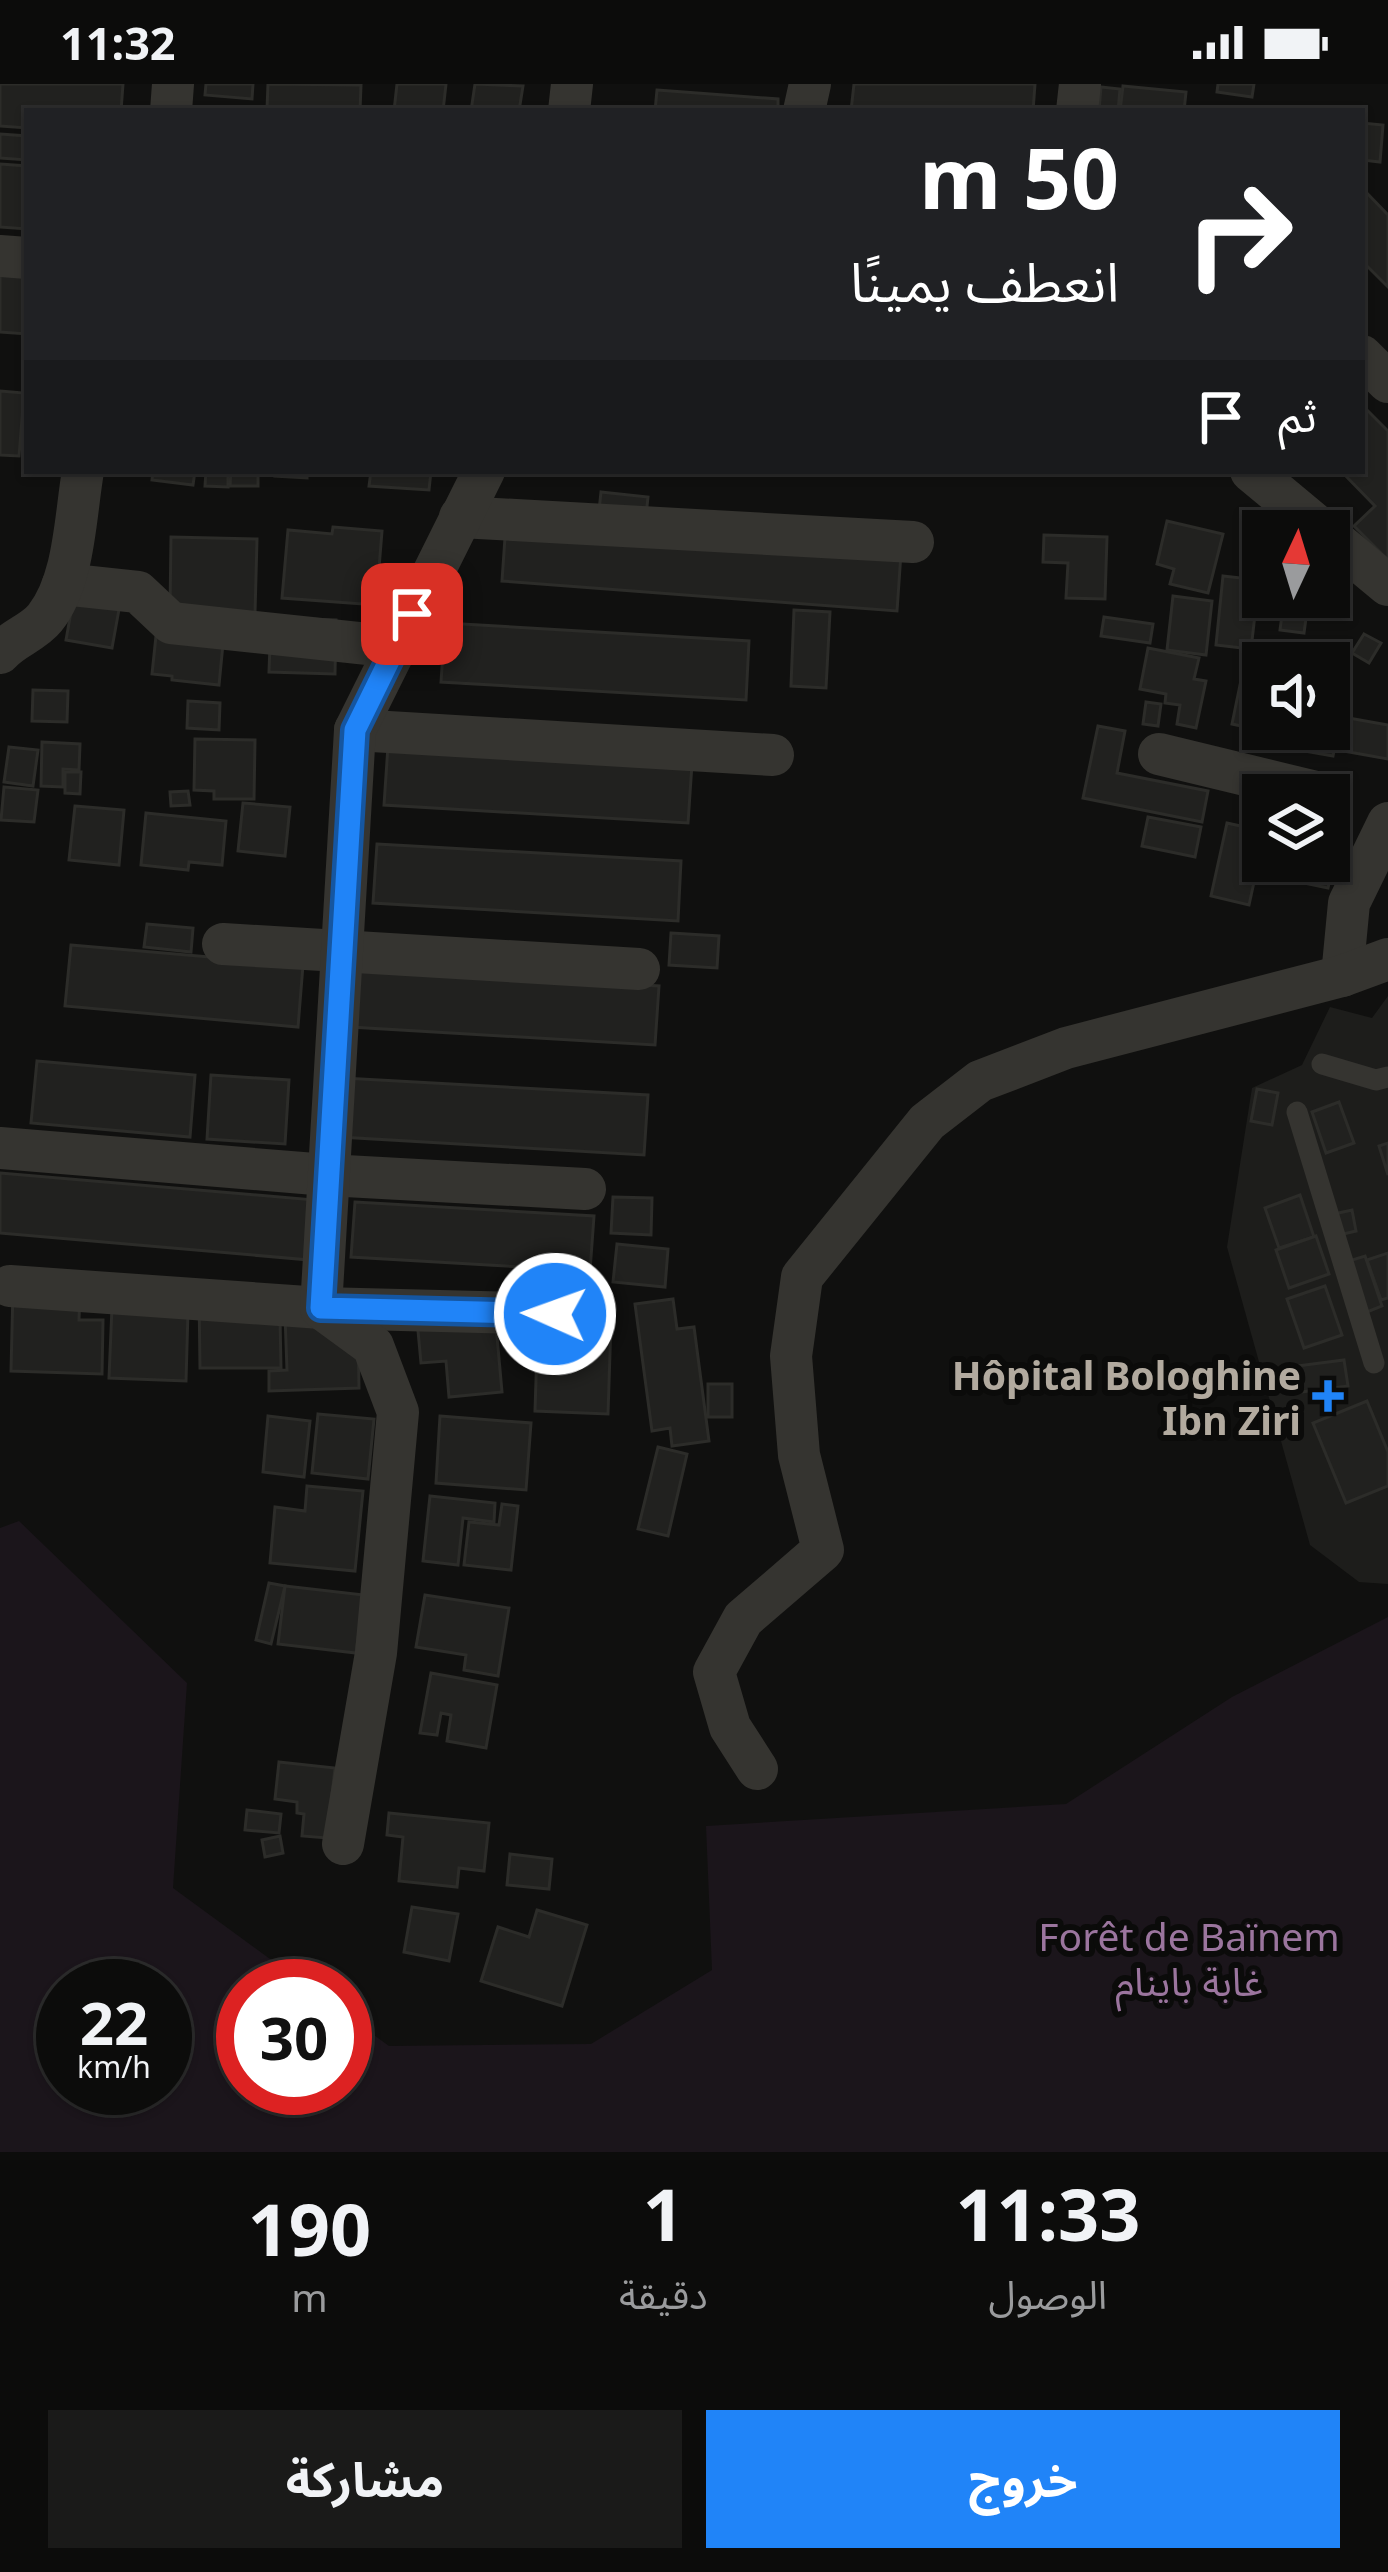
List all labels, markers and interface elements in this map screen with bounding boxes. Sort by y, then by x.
text: 11:32 [60,12,176,73]
text: 50 m [919,119,1119,234]
icon: right [1161,156,1317,312]
text: انعطف يمينًا [850,244,1119,318]
icon: arrive [1188,384,1254,450]
text: ثم [1278,384,1317,445]
north arrow [1242,510,1350,618]
map controls [1242,510,1350,882]
pin [361,563,463,665]
icon: arrive [379,581,445,647]
button: sound [1242,642,1350,750]
button: layers [1242,774,1350,882]
position arrow [492,1251,618,1377]
place label: Hôpital Bologhine Ibn Ziri [952,1348,1301,1446]
marker: Hôpital Bologhine Ibn Ziri [1312,1380,1344,1412]
park label: Forêt de Baïnem غابة باينام [1038,1909,1340,2012]
speed limit sign: 30 [216,1959,372,2115]
text: 22 [80,1981,148,2063]
text: km/h [77,2046,151,2087]
text: 1 [643,2164,684,2262]
text: 11:33 [955,2164,1140,2262]
text: 190 [248,2179,371,2277]
text: دقيقة [619,2267,708,2320]
text: الوصول [989,2267,1107,2320]
text: m [291,2270,328,2323]
button: مشاركة [48,2410,682,2548]
button: خروج [706,2410,1340,2548]

